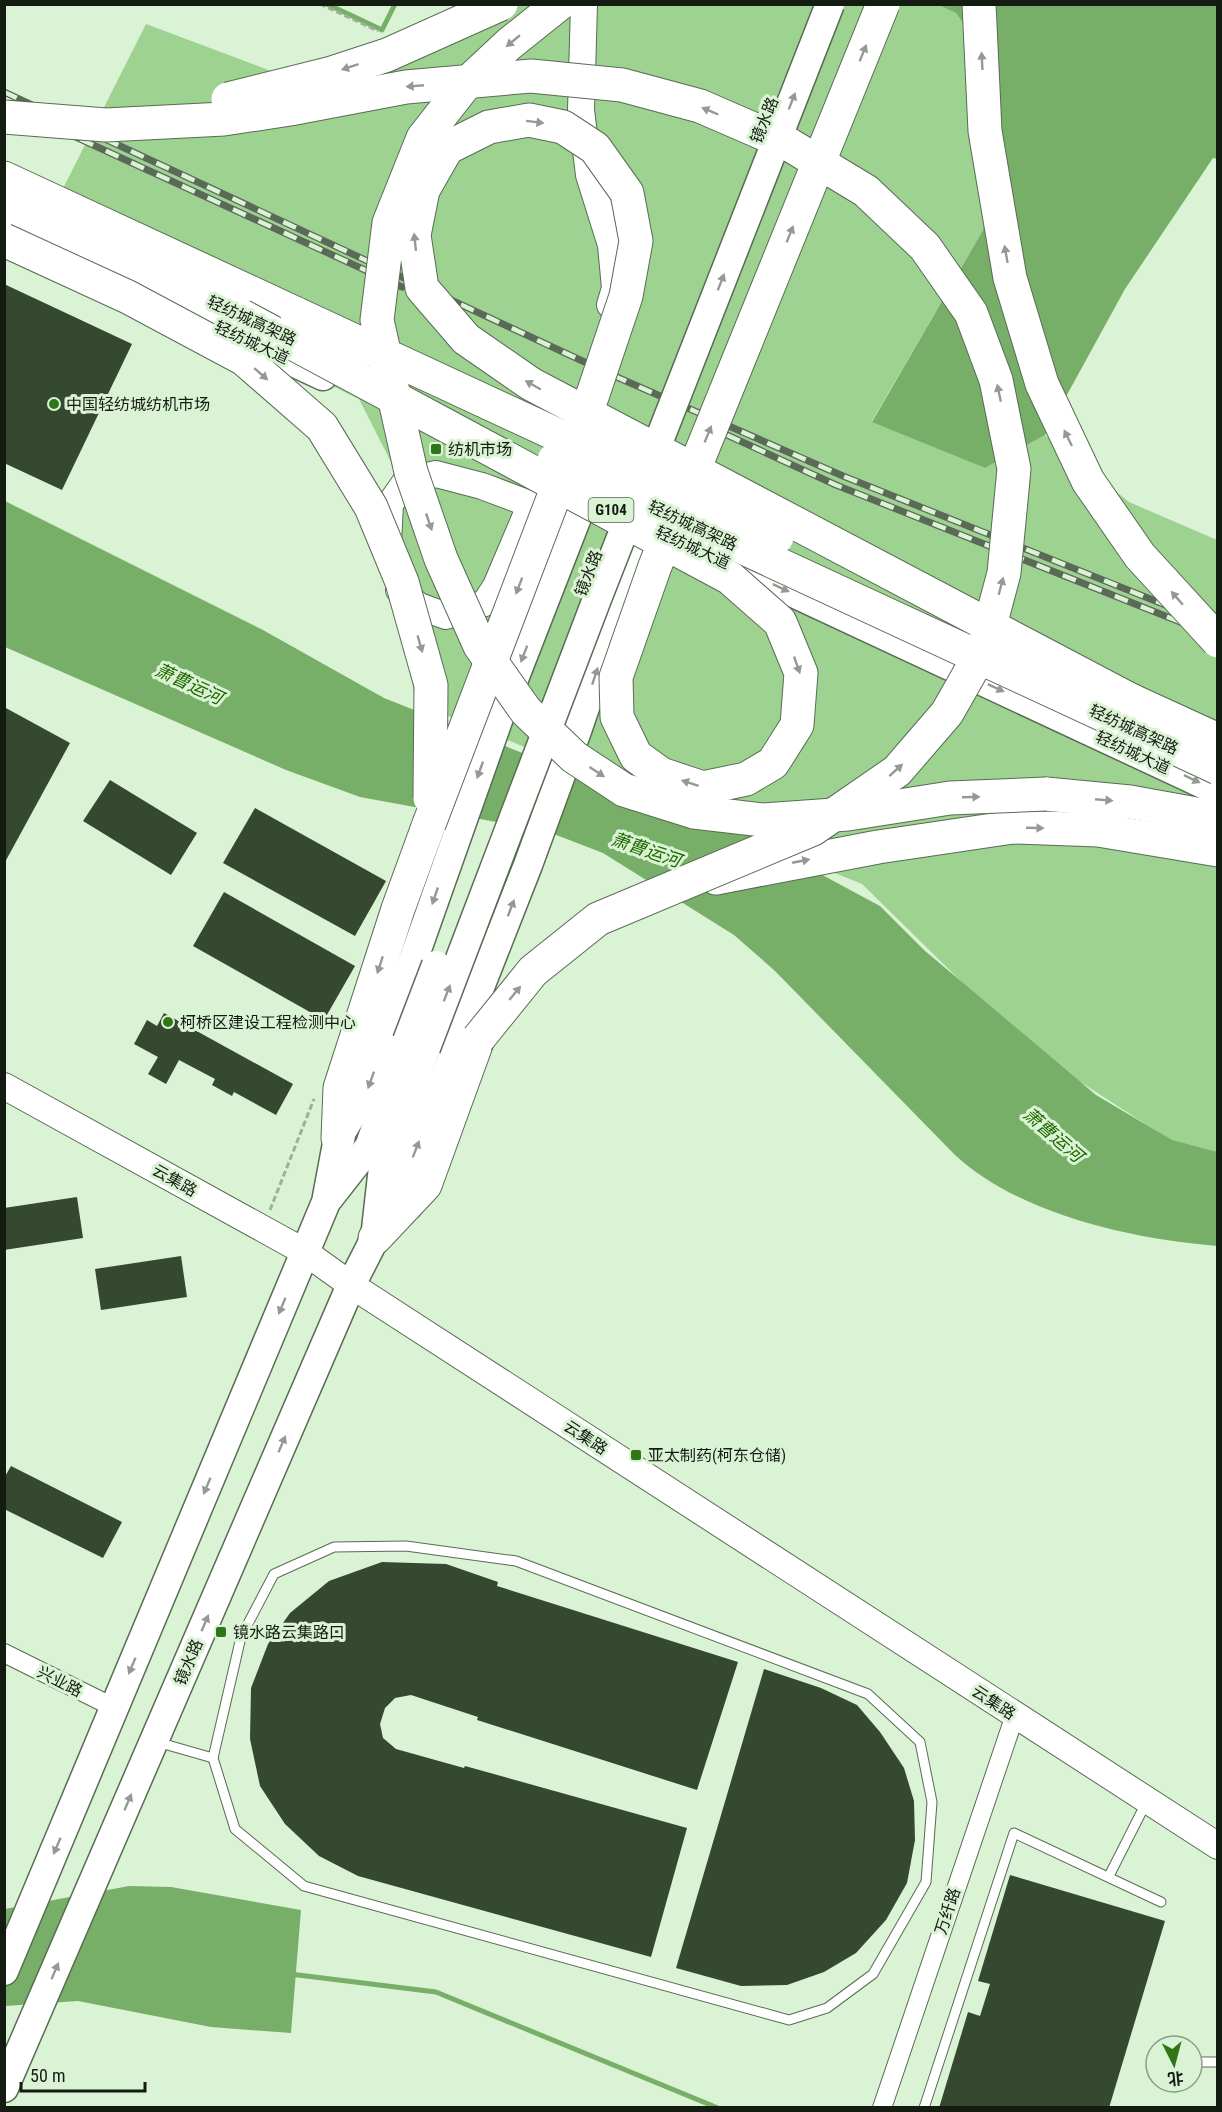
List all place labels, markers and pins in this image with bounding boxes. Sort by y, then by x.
place label: 中国轻纺城纺机市场 [66,395,210,414]
marker: 中国轻纺城纺机市场 [47,397,61,411]
place label: 纺机市场 [448,440,512,459]
marker: 纺机市场 [429,442,443,456]
place label: 柯桥区建设工程检测中心 [180,1013,356,1032]
marker: 柯桥区建设工程检测中心 [161,1015,175,1029]
place label: 亚太制药(柯东仓储) [648,1446,786,1465]
marker: 亚太制药(柯东仓储) [629,1448,643,1462]
place label: 镜水路云集路口 [233,1623,345,1642]
marker: 镜水路云集路口 [214,1625,228,1639]

